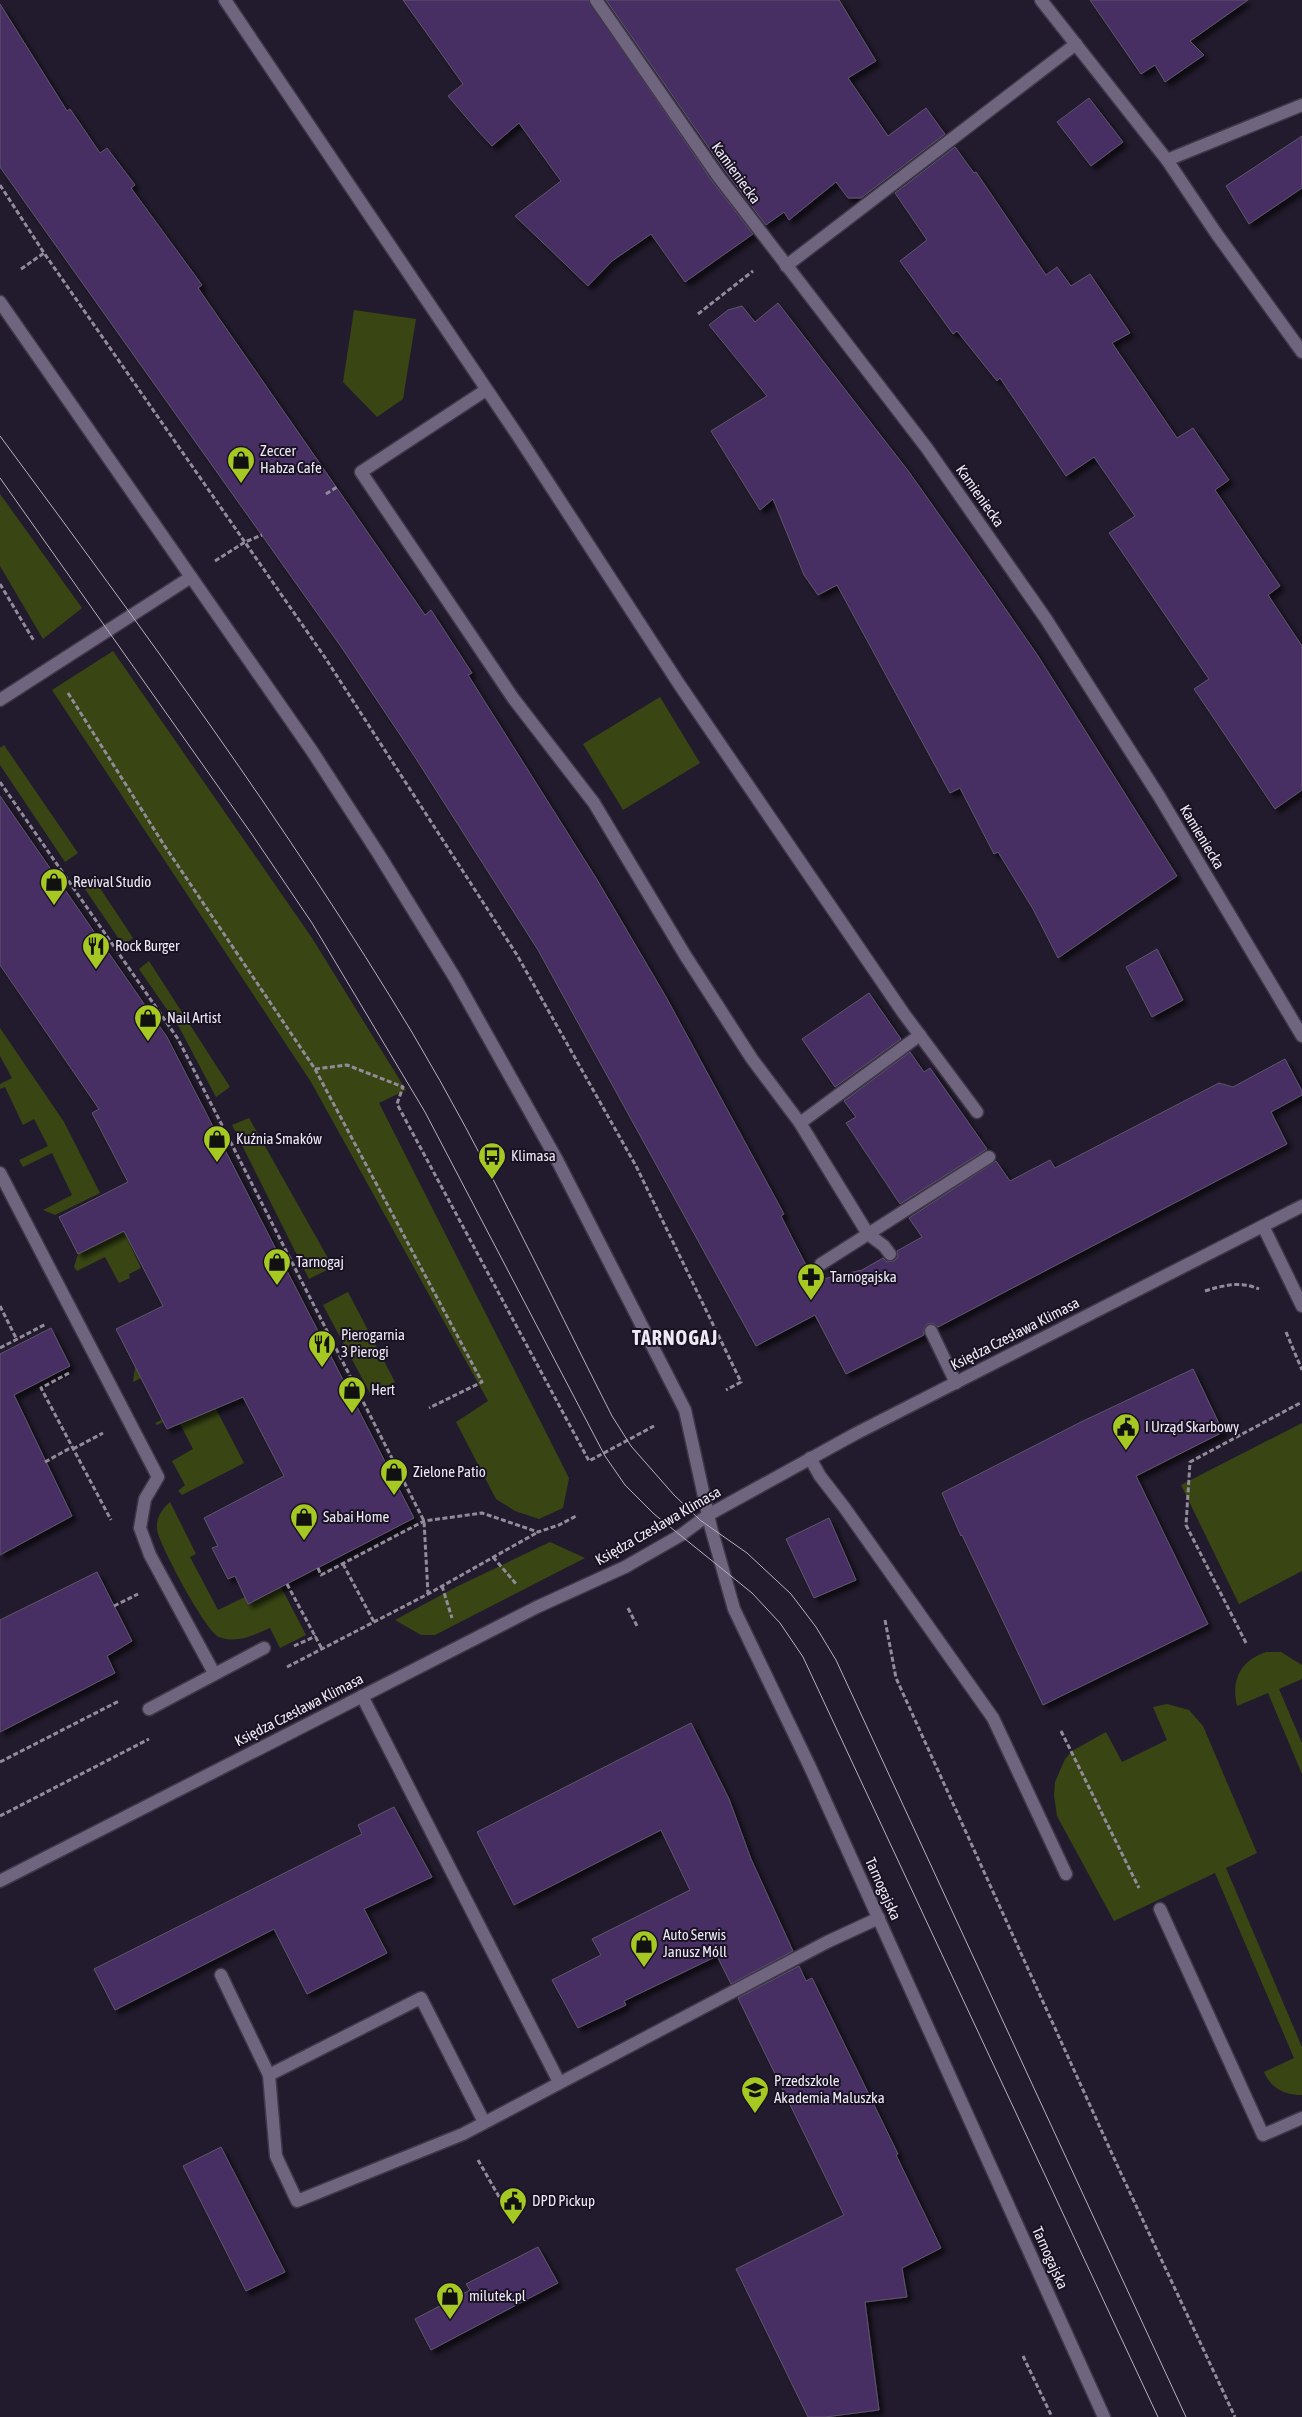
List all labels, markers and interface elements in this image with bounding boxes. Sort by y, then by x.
street label: Kamieniecka [708,139,764,207]
place label: Zeccer Habza Cafe [260,442,322,476]
shop icon: Zeccer Habza Cafe [226,445,256,484]
street label: Kamieniecka [953,461,1008,530]
street label: Kamieniecka [1177,802,1228,872]
shop icon: Revival Studio [39,867,69,906]
place label: Revival Studio [73,873,151,890]
restaurant icon: Rock Burger [81,931,111,970]
place label: Rock Burger [115,937,180,954]
shop icon: Nail Artist [133,1003,163,1042]
place label: Nail Artist [167,1009,221,1026]
shop icon: Kuźnia Smaków [202,1124,232,1163]
place label: Kuźnia Smaków [236,1130,322,1147]
bus stop icon: Klimasa [477,1141,507,1180]
place label: Klimasa [511,1147,556,1164]
shop icon: Tarnogaj [262,1247,292,1286]
place label: Tarnogaj [296,1253,344,1270]
pharmacy icon: Tarnogajska [796,1262,826,1301]
place label: Tarnogajska [830,1268,897,1285]
street label: Księdza Czesława Klimasa [948,1294,1082,1373]
place label: Pierogarnia 3 Pierogi [341,1326,405,1360]
district label: TARNOGAJ [632,1326,718,1349]
restaurant icon: Pierogarnia 3 Pierogi [307,1329,337,1368]
shop icon: Hert [337,1375,367,1414]
place label: Hert [371,1381,395,1398]
public building icon: I Urząd Skarbowy [1111,1412,1141,1451]
place label: I Urząd Skarbowy [1145,1418,1239,1435]
shop icon: Zielone Patio [379,1457,409,1496]
place label: Zielone Patio [413,1463,486,1480]
street label: Księdza Czesława Klimasa [592,1483,724,1568]
shop icon: Sabai Home [289,1502,319,1541]
place label: Sabai Home [323,1508,389,1525]
street label: Księdza Czesława Klimasa [232,1670,366,1749]
street label: Tarnogajska [862,1855,905,1923]
place label: Auto Serwis Janusz Móll [663,1926,727,1960]
shop icon: Auto Serwis Janusz Móll [629,1929,659,1968]
place label: Przedszkole Akademia Maluszka [774,2072,885,2106]
school or university icon: Przedszkole Akademia Maluszka [740,2075,770,2114]
public building icon: DPD Pickup [498,2186,528,2225]
place label: DPD Pickup [532,2192,595,2209]
street label: Tarnogajska [1029,2224,1072,2292]
shop icon: milutek.pl [435,2281,465,2320]
place label: milutek.pl [469,2287,526,2304]

